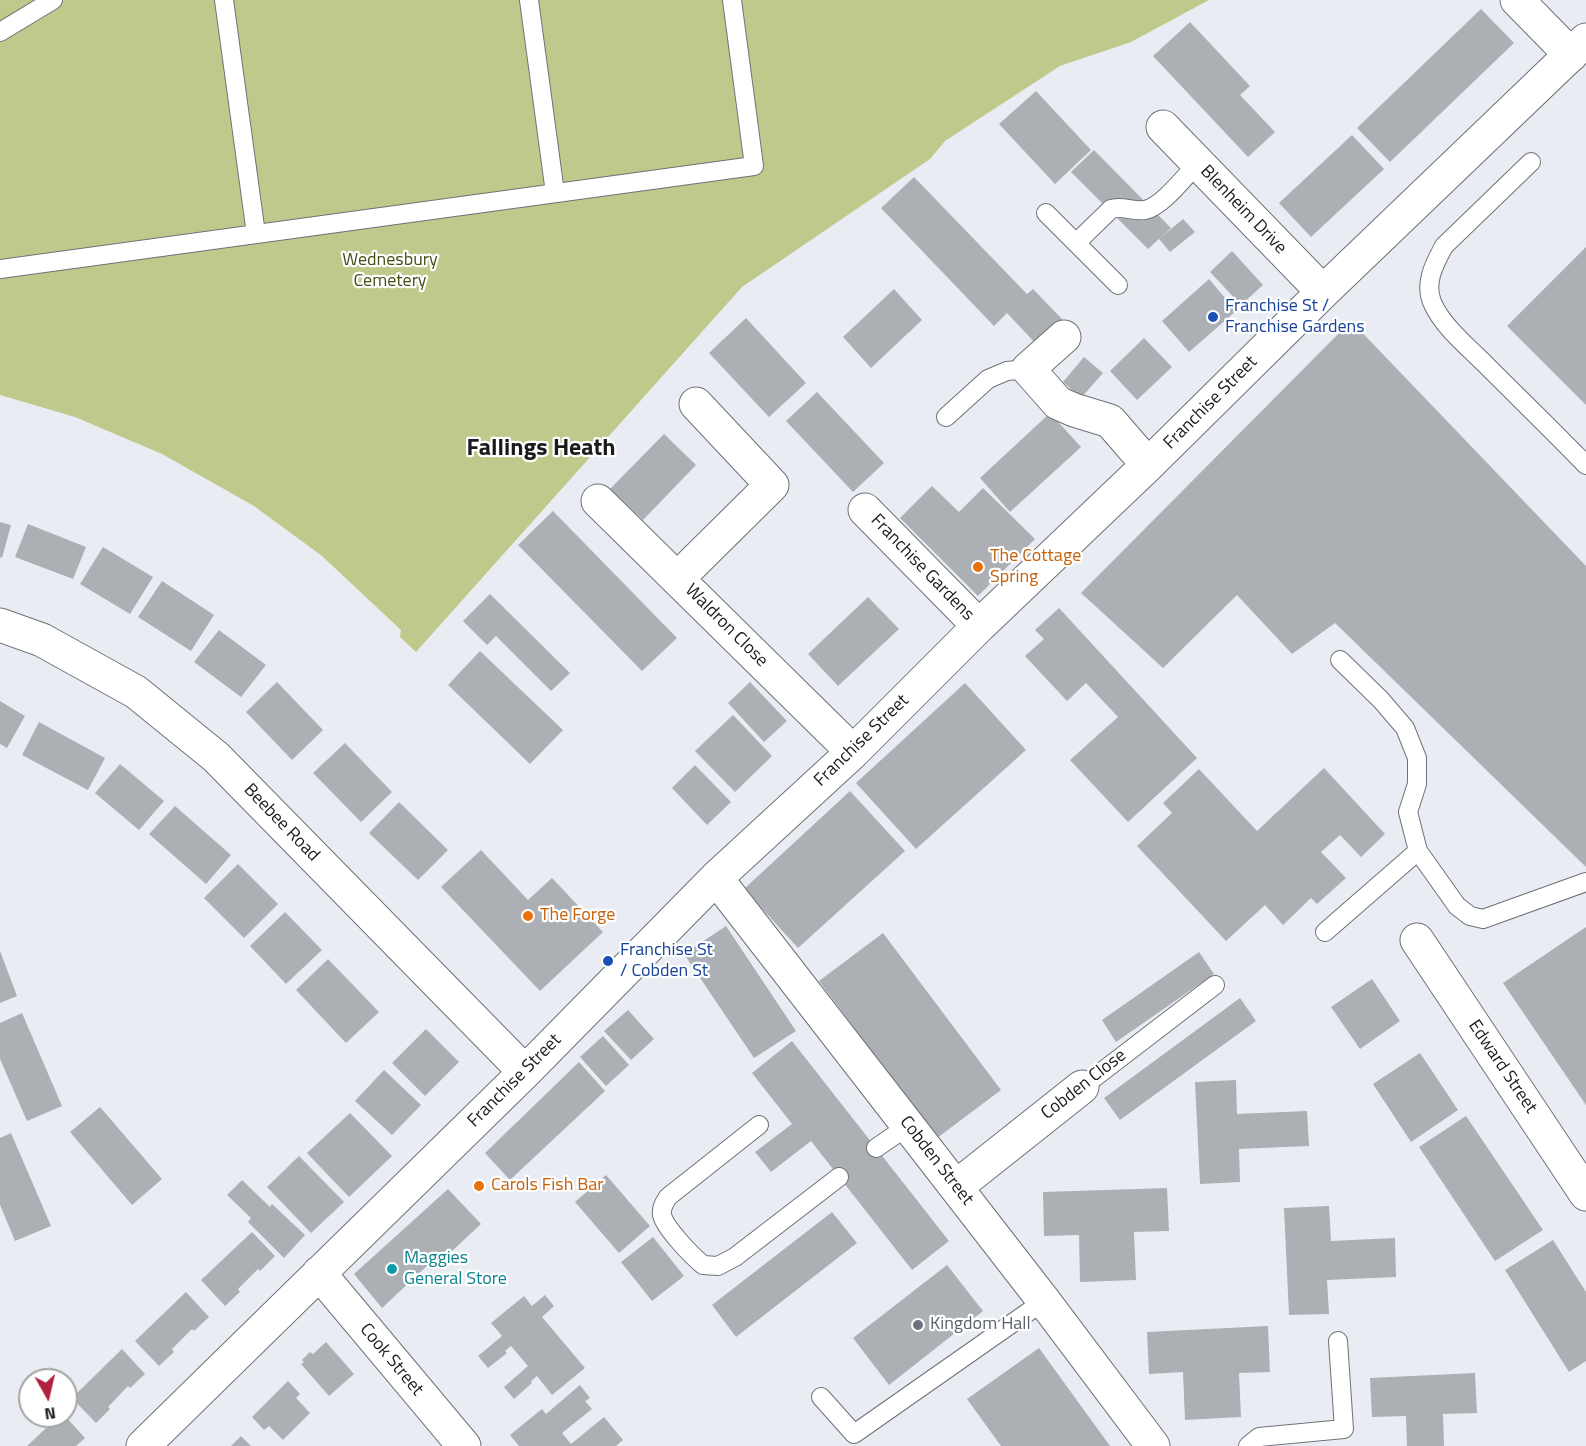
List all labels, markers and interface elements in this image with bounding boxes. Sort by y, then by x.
street label: Blenheim Drive [1195,161,1291,259]
park label: Wednesbury Cemetery [342,250,438,292]
place label: Franchise St / Franchise Gardens [1225,296,1365,338]
marker: Franchise St / Franchise Gardens [1206,310,1220,324]
street label: Franchise Street [1160,352,1262,454]
district label: Fallings Heath [466,435,616,463]
street label: Franchise Gardens [866,510,978,626]
place label: The Cottage Spring [990,546,1081,588]
marker: The Cottage Spring [971,560,985,574]
street label: Waldron Close [680,580,772,672]
street label: Franchise Street [810,690,914,792]
street label: Beebee Road [239,780,323,866]
place label: The Forge [540,905,615,927]
marker: The Forge [521,909,535,923]
place label: Franchise St / Cobden St [620,940,713,982]
marker: Franchise St / Cobden St [601,954,615,968]
street label: Edward Street [1463,1016,1541,1118]
street label: Franchise Street [464,1030,566,1132]
street label: Cobden Close [1037,1045,1131,1125]
street label: Cobden Street [894,1112,978,1210]
place label: Carols Fish Bar [491,1175,604,1197]
marker: Carols Fish Bar [472,1179,486,1193]
place label: Maggies General Store [404,1248,507,1290]
marker: Maggies General Store [385,1262,399,1276]
place label: Kingdom Hall [930,1314,1031,1336]
marker: Kingdom Hall [911,1318,925,1332]
street label: Cook Street [355,1320,427,1400]
north arrow [18,1368,78,1428]
text: N [43,1401,57,1426]

